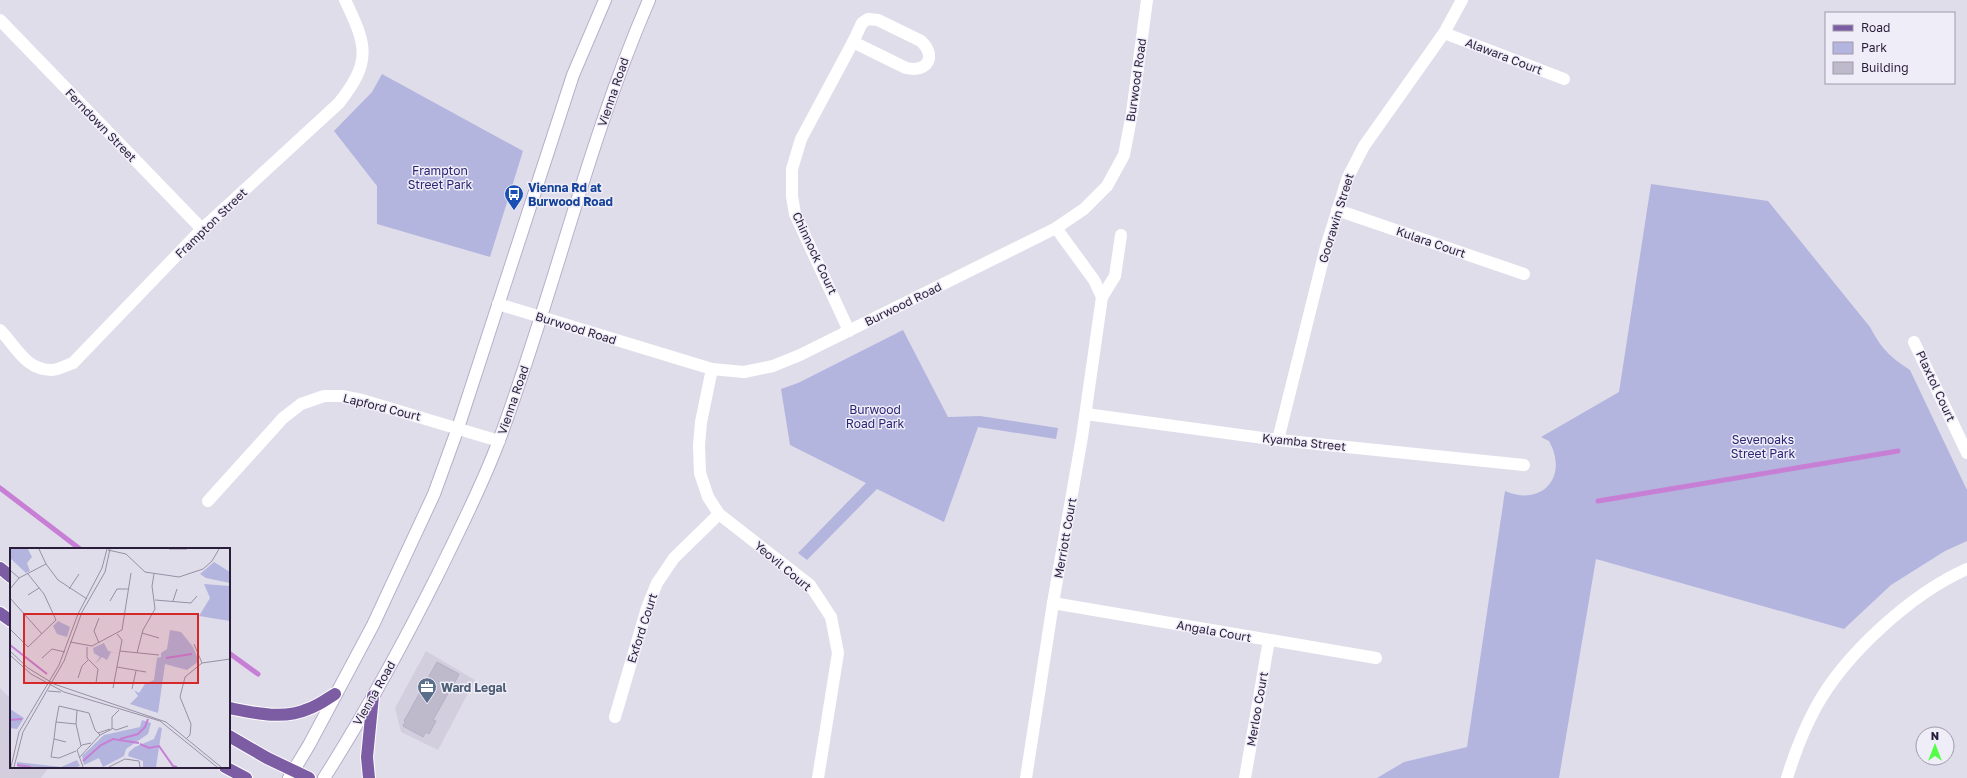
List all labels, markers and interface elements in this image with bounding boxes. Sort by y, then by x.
legend [1825,12,1955,84]
text: Road [1861,20,1890,35]
street label: Alawara Court [1463,34,1545,78]
street label: Burwood Road [1123,37,1149,123]
text: Park [1861,40,1887,55]
street label: Vienna Road [594,55,632,129]
text: Building [1861,60,1909,75]
street label: Ferndown Street [62,85,140,165]
park label: Frampton Street Park [408,163,472,192]
street label: Goorawin Street [1315,171,1357,265]
place label: Vienna Rd at Burwood Road [528,180,613,209]
bus stop icon: Vienna Rd at Burwood Road [503,183,525,211]
street label: Frampton Street [172,185,250,261]
street label: Chinnock Court [789,209,841,297]
street label: Kulara Court [1394,223,1468,261]
street label: Burwood Road [862,279,944,329]
street label: Burwood Road [534,309,618,347]
street label: Plaxtol Court [1913,348,1959,424]
street label: Vienna Road [494,363,532,437]
street label: Lapford Court [341,390,423,424]
park label: Burwood Road Park [846,402,904,431]
street label: Kyamba Street [1261,430,1347,454]
park label: Sevenoaks Street Park [1731,432,1795,461]
street label: Merriott Court [1051,496,1080,580]
street label: Yeovil Court [751,538,815,594]
inset map [10,548,230,768]
street label: Exford Court [624,591,660,665]
street label: Angala Court [1175,617,1253,645]
street label: Vienna Road [349,658,399,728]
street label: Merloo Court [1243,670,1271,747]
office icon: Ward Legal [416,676,438,704]
place label: Ward Legal [441,680,507,695]
north arrow [1915,726,1955,766]
text: N [1931,729,1939,742]

